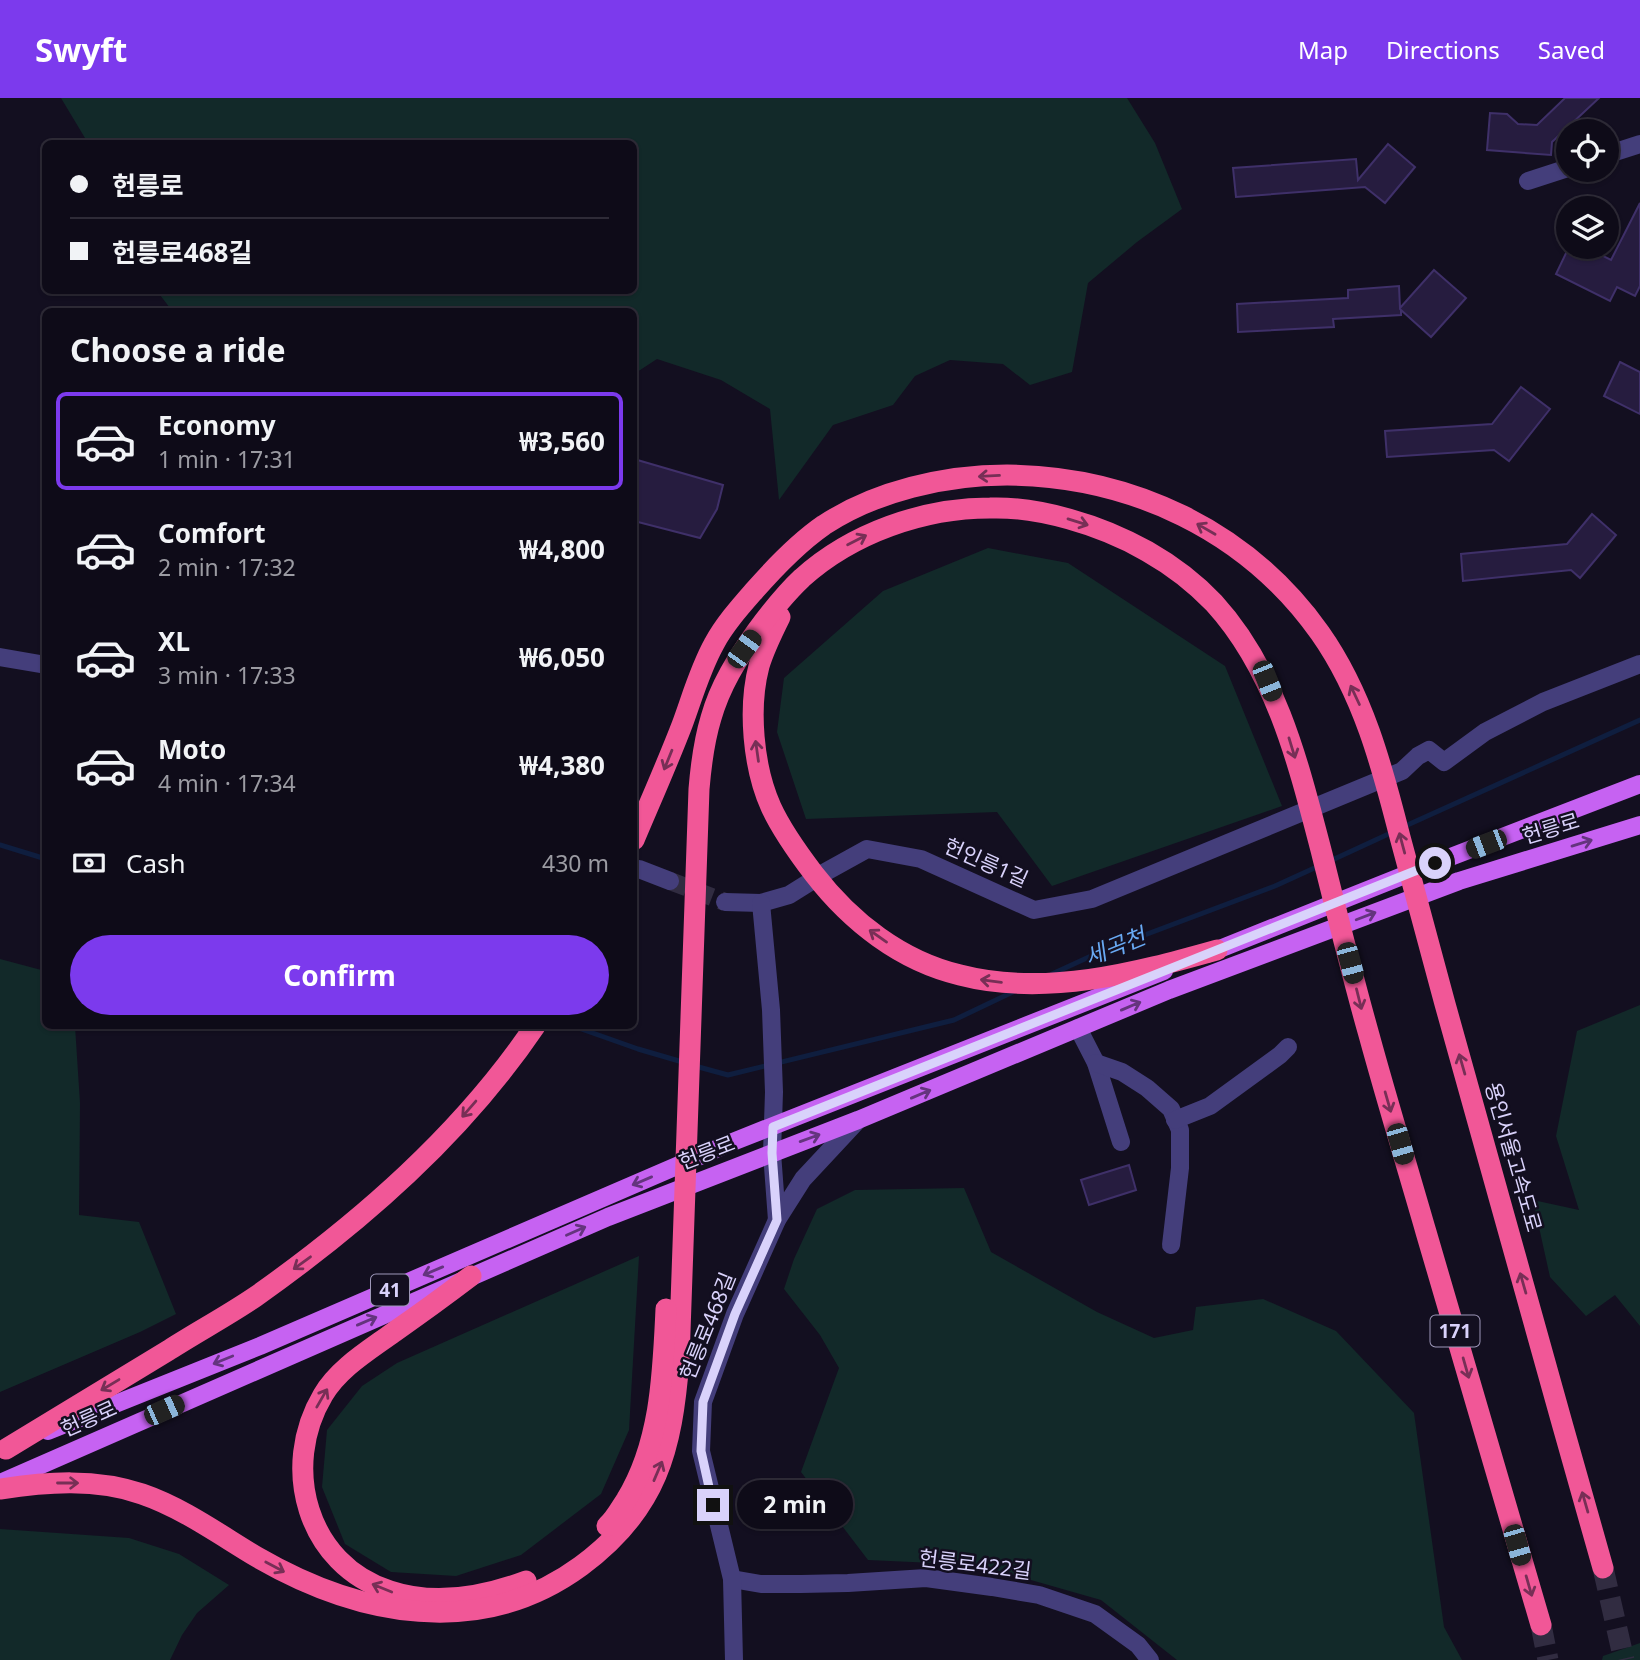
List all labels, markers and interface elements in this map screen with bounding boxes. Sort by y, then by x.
text: Swyft [35,27,127,72]
text: Map [1298,33,1348,66]
text: Directions [1386,33,1500,66]
text: Saved [1538,33,1605,66]
map controls [1556,119,1619,259]
button: locate [1556,119,1619,182]
text: 헌릉로 [112,167,184,203]
button: layers [1556,196,1619,259]
text: 헌릉로468길 [112,234,252,270]
text: Choose a ride [70,328,286,371]
text: Economy [158,407,276,443]
icon: car [74,410,137,473]
text: ₩3,560 [519,423,605,459]
text: 1 min · 17:31 [158,443,296,475]
one-way arrow [977,469,1000,482]
text: Comfort [158,515,266,551]
one-way arrow [1067,517,1089,530]
icon: car [74,518,137,581]
one-way arrow [1197,522,1217,536]
text: ₩4,800 [519,531,605,567]
one-way arrow [847,533,867,547]
text: 2 min · 17:32 [158,551,296,583]
text: XL [158,623,190,659]
icon: car [74,626,137,689]
car [724,626,765,672]
text: ₩6,050 [519,639,605,675]
car [1250,658,1285,704]
text: 3 min · 17:33 [158,659,296,691]
one-way arrow [1348,685,1361,707]
text: Moto [158,731,226,767]
icon: car [74,734,137,797]
one-way arrow [1287,736,1299,758]
one-way arrow [750,740,763,763]
text: ₩4,380 [519,747,605,783]
one-way arrow [660,749,673,770]
text: 4 min · 17:34 [158,767,296,799]
street label: 헌릉로 [1519,806,1583,850]
car [1463,827,1510,861]
street label: 헌인릉1길 [940,831,1033,893]
one-way arrow [1395,833,1408,855]
one-way arrow [1571,836,1593,849]
icon: cash [70,844,108,882]
text: Cash [126,845,186,881]
text: 430 m [542,847,609,879]
route start [1419,847,1451,879]
one-way arrow [1355,909,1377,921]
water label: 세곡천 [1079,918,1153,973]
one-way arrow [869,929,888,943]
button: Confirm [70,935,609,1015]
car [1335,940,1366,986]
one-way arrow [981,974,1003,987]
one-way arrow [1353,987,1366,1010]
one-way arrow [1120,999,1141,1012]
one-way arrow [1454,1053,1467,1075]
street label: 용인서울고속도로 [1479,1079,1549,1235]
one-way arrow [910,1087,931,1100]
one-way arrow [1383,1091,1396,1113]
one-way arrow [461,1099,477,1117]
car [1385,1121,1416,1167]
street label: 헌릉로 [675,1129,739,1176]
one-way arrow [799,1131,821,1143]
one-way arrow [631,1175,653,1188]
one-way arrow [565,1223,586,1236]
one-way arrow [293,1255,312,1270]
one-way arrow [422,1265,444,1278]
street label: 헌릉로468길 [673,1268,741,1383]
one-way arrow [1516,1272,1529,1294]
road number: 41 [371,1274,409,1306]
one-way arrow [356,1314,378,1327]
road number: 171 [1430,1316,1480,1346]
one-way arrow [213,1355,235,1368]
one-way arrow [1460,1356,1473,1378]
one-way arrow [101,1379,121,1393]
one-way arrow [315,1388,329,1408]
car [141,1392,188,1428]
street label: 헌릉로 [56,1394,121,1443]
one-way arrow [653,1461,666,1482]
one-way arrow [56,1476,79,1490]
callout: 2 min [738,1480,853,1530]
text: 2 min [763,1488,827,1520]
route end [697,1489,729,1521]
one-way arrow [1577,1491,1590,1513]
car [1502,1522,1533,1568]
street label: 헌릉로422길 [917,1543,1033,1585]
one-way arrow [265,1560,285,1574]
one-way arrow [1524,1575,1537,1597]
one-way arrow [372,1580,394,1593]

